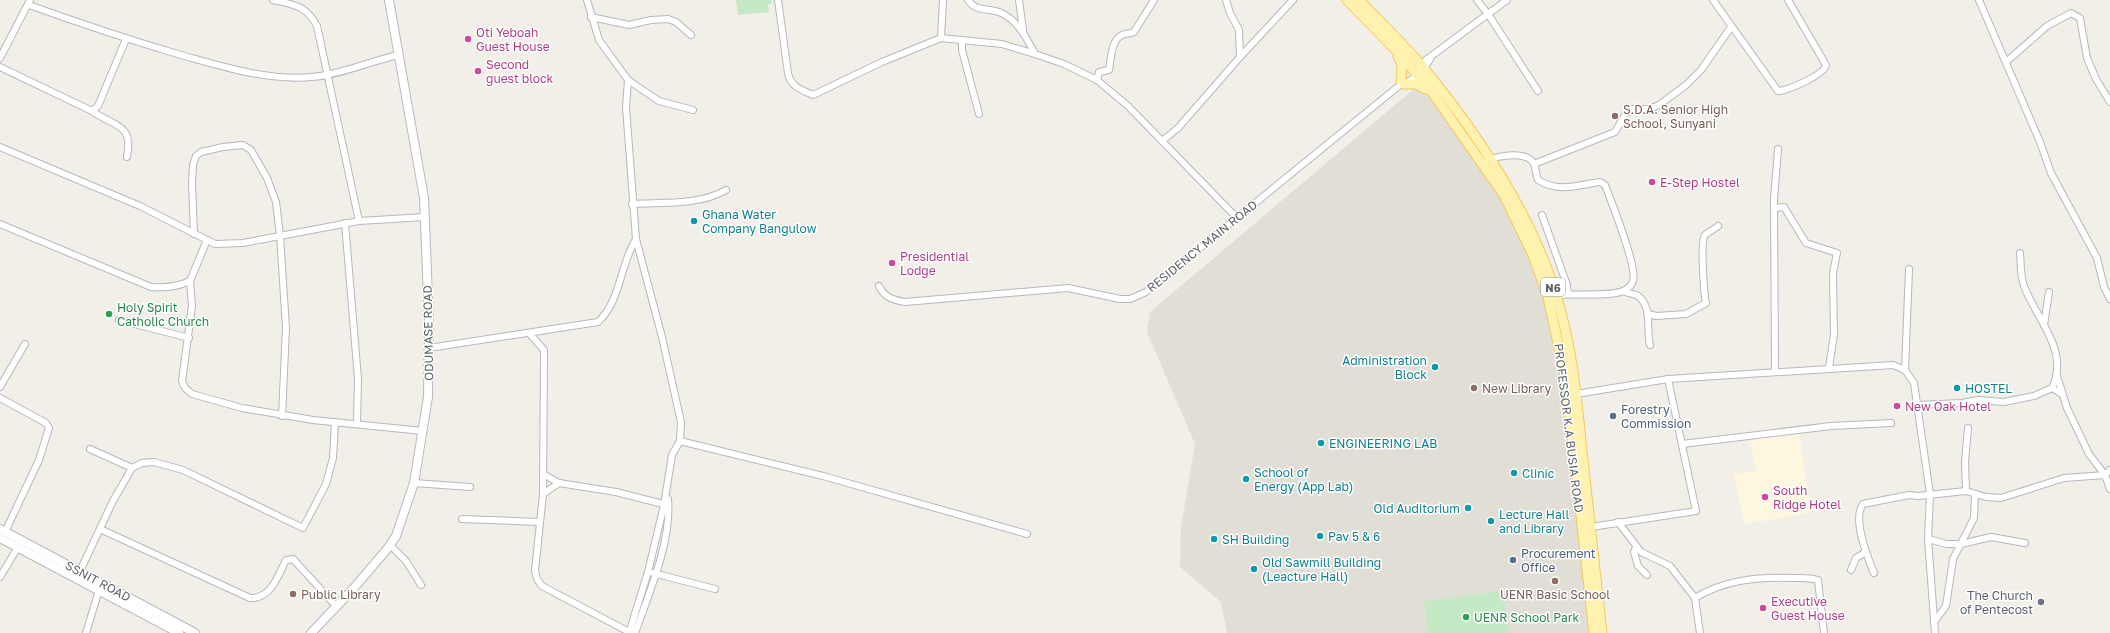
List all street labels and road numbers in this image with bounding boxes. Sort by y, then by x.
street label: RESIDENCY MAIN ROAD [1144,197,1260,295]
road number: N6 [1541,278,1565,296]
street label: ODUMASE ROAD [420,285,436,381]
street label: PROFESSOR K.A BUSIA ROAD [1551,343,1587,513]
street label: SSNIT ROAD [63,557,133,605]

